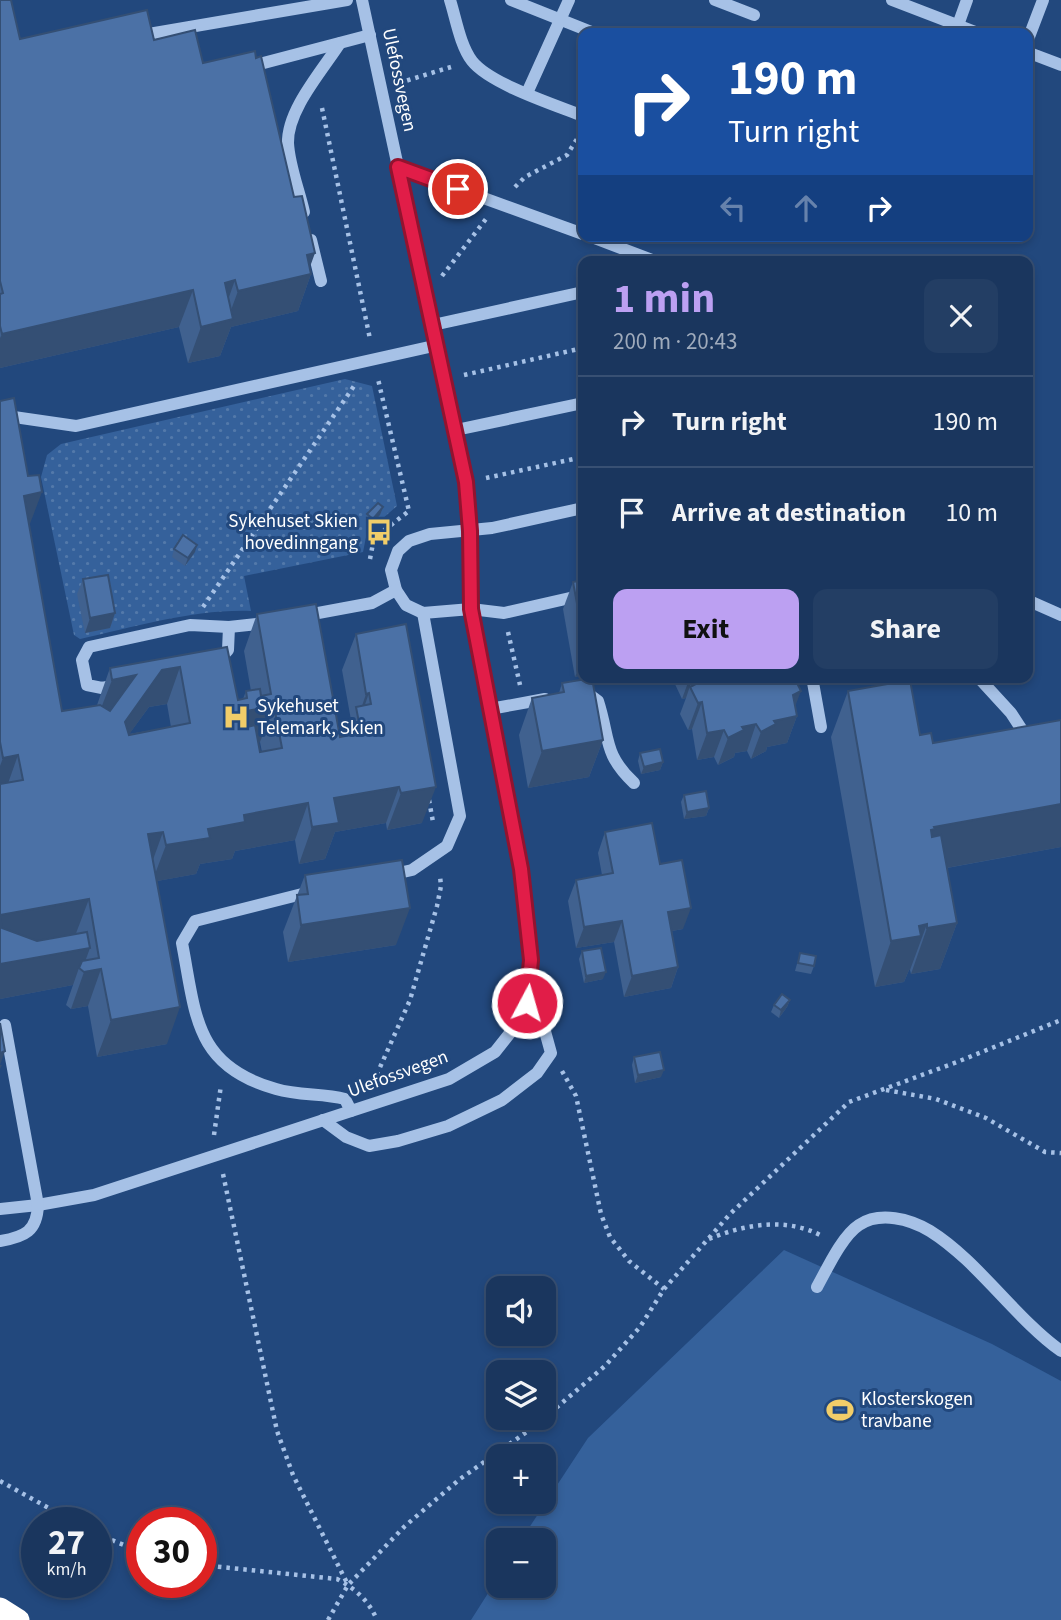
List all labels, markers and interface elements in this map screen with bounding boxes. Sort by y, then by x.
street label: Ulefossvegen [375,26,423,134]
text: 190 m [728,44,857,114]
icon: right [613,56,704,147]
text: Turn right [728,109,859,155]
pin [428,159,488,219]
icon: arrive [439,170,477,208]
icon: left [714,189,752,227]
icon: ahead [787,189,825,227]
icon: right [860,189,898,227]
text: 1 min [613,269,715,329]
button: close [924,279,998,353]
text: 200 m · 20:43 [613,325,737,358]
icon: right [613,403,651,441]
text: Turn right [672,403,787,440]
text: 190 m [932,403,998,440]
icon: arrive [613,494,651,532]
text: Arrive at destination [672,494,906,531]
text: 10 m [945,494,998,531]
place label: Sykehuset Skien hovedinngang [228,508,358,557]
bus stop icon: Sykehuset Skien hovedinngang [364,517,394,547]
button: Exit [613,589,799,669]
button: Share [813,589,998,669]
place label: Sykehuset Telemark, Skien [257,693,384,742]
hospital icon: Sykehuset Telemark, Skien [221,702,251,732]
position arrow [490,966,564,1040]
street label: Ulefossvegen [344,1043,452,1105]
map controls [486,1276,556,1598]
button: sound [486,1276,556,1346]
button: layers [486,1360,556,1430]
place label: Klosterskogen travbane [861,1386,973,1435]
sports icon: Klosterskogen travbane [825,1395,855,1425]
button: + [486,1444,556,1514]
speed limit sign: 30 [126,1507,217,1598]
text: 27 [48,1518,85,1568]
button: − [486,1528,556,1598]
text: km/h [47,1557,86,1582]

